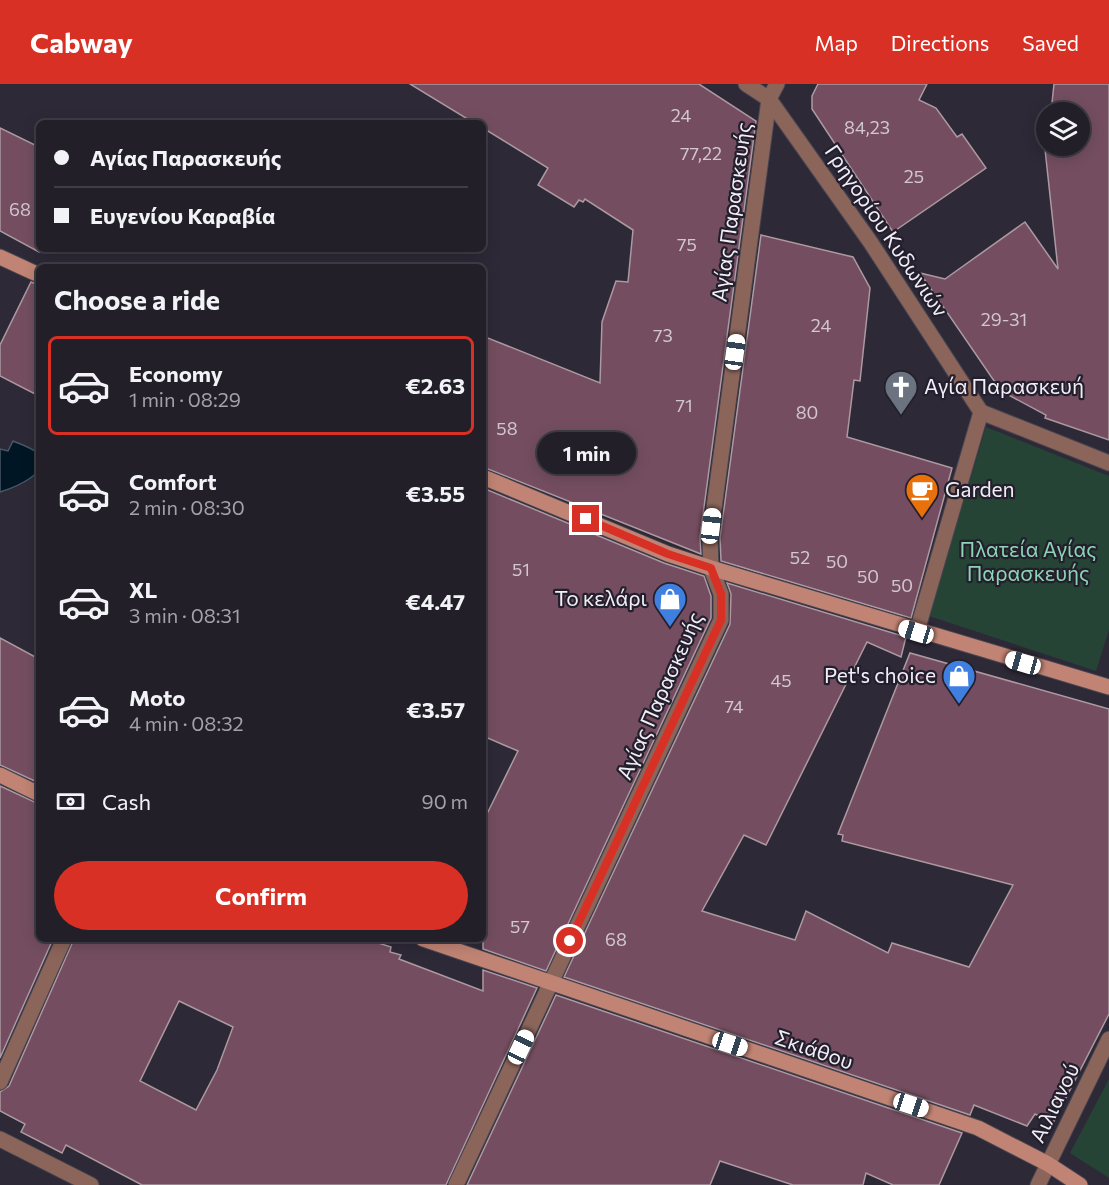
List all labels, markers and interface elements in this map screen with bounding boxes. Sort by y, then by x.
text: Cabway [30,25,133,59]
text: Map [815,30,858,55]
text: Directions [891,30,989,55]
text: Saved [1022,30,1079,55]
map controls [1036,102,1090,156]
button: layers [1036,102,1090,156]
house number: 24 [671,104,691,126]
house number: 84,23 [844,116,890,138]
street label: Αγίας Παρασκευής [706,121,755,303]
street label: Γρηγορίου Κυδωνιών [821,140,954,321]
house number: 77,22 [680,142,722,164]
text: Αγίας Παρασκευής [90,144,281,171]
house number: 25 [904,165,924,187]
house number: 68 [9,198,31,220]
text: Ευγενίου Καραβία [90,202,275,229]
house number: 75 [677,233,697,255]
text: Choose a ride [54,283,220,316]
house number: 29-31 [981,308,1027,330]
house number: 24 [811,314,831,336]
house number: 73 [653,324,673,346]
car [724,333,746,371]
icon: car [57,359,111,413]
text: Economy [129,360,223,387]
church icon: Αγία Παρασκευή [883,369,919,416]
text: €2.63 [405,372,465,399]
place label: Αγία Παρασκευή [924,373,1084,398]
text: 1 min · 08:29 [129,387,241,411]
house number: 71 [675,394,693,416]
house number: 80 [796,401,818,423]
house number: 58 [496,417,518,439]
callout: 1 min [536,432,636,474]
text: 1 min [563,441,610,465]
icon: car [57,467,111,521]
text: Comfort [129,468,217,495]
cafe icon: Garden [904,472,940,519]
place label: Garden [945,476,1015,501]
text: €3.55 [406,480,465,507]
text: 2 min · 08:30 [129,495,245,519]
route end [572,505,599,532]
car [700,507,722,545]
park label: Πλατεία Αγίας Παρασκευής [959,536,1097,585]
house number: 52 [790,546,810,568]
house number: 50 [826,550,848,572]
house number: 51 [512,558,530,580]
house number: 50 [857,565,879,587]
house number: 50 [891,574,913,596]
icon: car [57,575,111,629]
text: XL [129,576,157,603]
shop icon: Το κελάρι [652,581,688,628]
place label: Το κελάρι [554,585,648,610]
text: €4.47 [405,588,465,615]
text: 3 min · 08:31 [129,603,241,627]
street label: Αγίας Παρασκευής [610,608,707,783]
car [896,618,936,646]
car [1003,649,1043,677]
shop icon: Pet's choice [941,658,977,705]
place label: Pet's choice [824,662,936,687]
house number: 45 [770,669,792,691]
icon: car [57,683,111,737]
text: Moto [129,684,185,711]
house number: 74 [724,695,744,717]
text: €3.57 [406,696,465,723]
text: 4 min · 08:32 [129,711,244,735]
icon: cash [54,785,87,818]
text: Cash [102,788,151,815]
text: 90 m [422,789,468,813]
button: Confirm [54,861,468,930]
house number: 57 [510,915,530,937]
route start [556,927,583,954]
house number: 68 [605,928,627,950]
street label: Σκιάθου [772,1024,857,1074]
car [505,1027,537,1067]
car [710,1030,750,1058]
street label: Αιλιανού [1024,1058,1084,1146]
car [891,1091,931,1119]

